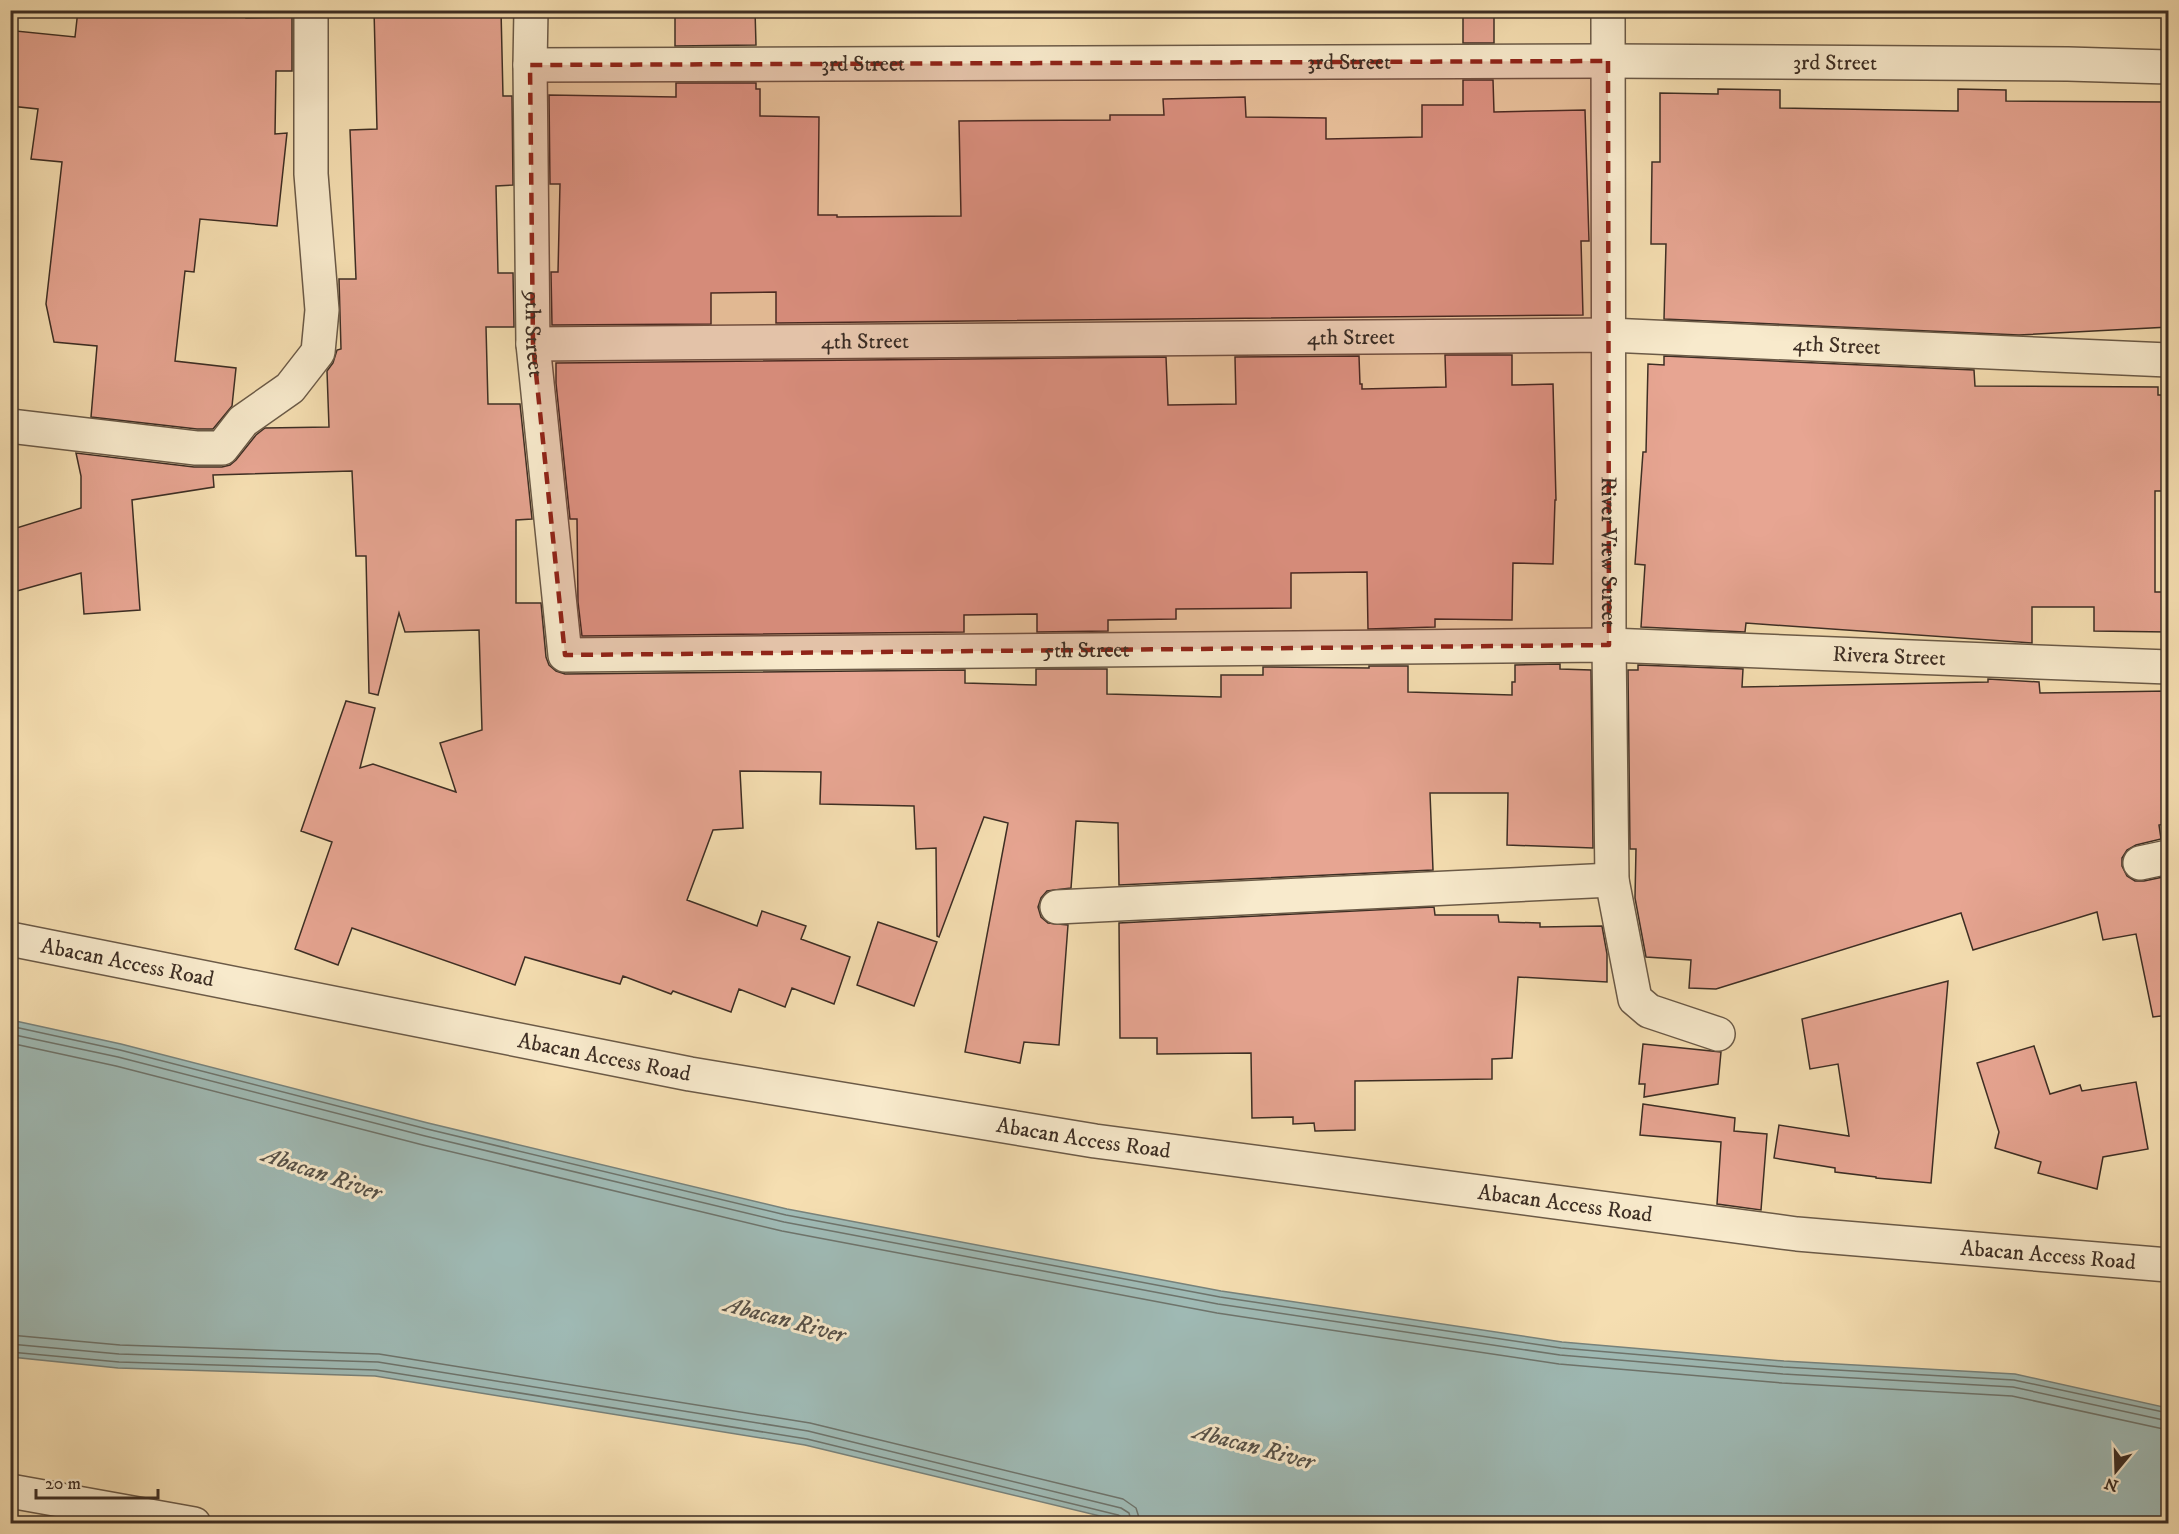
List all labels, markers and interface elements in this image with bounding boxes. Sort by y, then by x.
street label: 3rd Street [1307,48,1391,76]
street label: 3rd Street [1793,49,1877,76]
street label: 3rd Street [821,50,905,77]
street label: 9th Street [519,290,550,378]
street label: 4th Street [1307,323,1395,351]
street label: 4th Street [821,327,909,355]
street label: 4th Street [1792,330,1881,361]
street label: River View Street [1595,476,1622,628]
street label: 5th Street [1043,636,1130,664]
street label: Rivera Street [1832,640,1946,672]
street label: Abacan Access Road [39,932,217,993]
street label: Abacan Access Road [516,1027,693,1087]
street label: Abacan Access Road [994,1111,1172,1164]
water label: Abacan River [256,1139,388,1209]
street label: Abacan Access Road [1476,1178,1654,1228]
street label: Abacan Access Road [1959,1234,2137,1276]
water label: Abacan River [719,1289,851,1351]
water label: Abacan River [1188,1416,1320,1478]
north arrow [2086,1441,2146,1501]
scale bar [36,1462,158,1500]
text: 20 m [45,1473,81,1495]
text: N [2102,1473,2121,1496]

